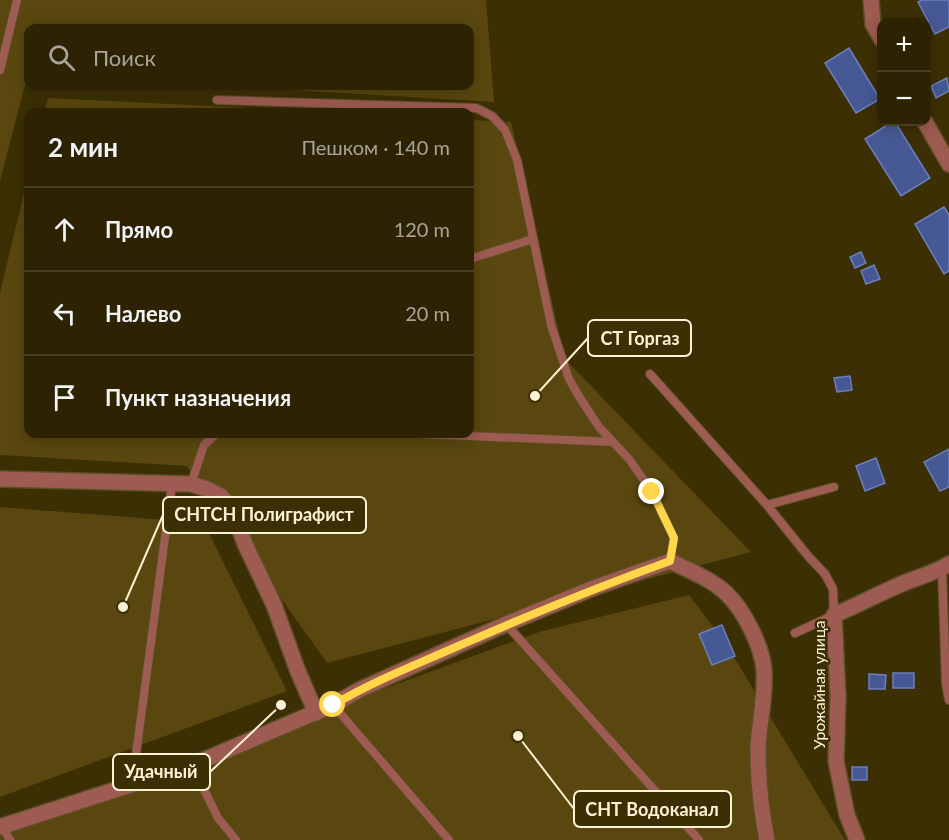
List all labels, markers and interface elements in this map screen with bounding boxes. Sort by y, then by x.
map controls [877,18,931,126]
button: + [877,18,931,72]
search box [24,24,474,90]
icon: search [45,41,78,74]
text: Поиск [93,44,156,71]
button: − [877,72,931,126]
text: 2 мин [48,131,118,163]
text: Пешком · 140 m [301,135,450,159]
icon: ahead [48,213,81,246]
text: Прямо [105,216,173,243]
text: 120 m [394,217,450,241]
icon: left [48,297,81,330]
text: Налево [105,300,181,327]
text: 20 m [405,301,450,325]
callout: СТ Горгаз [588,320,691,356]
text: СТ Горгаз [600,327,680,349]
icon: arrive [48,381,81,414]
text: Пункт назначения [105,384,291,411]
route end [638,478,664,504]
callout: СНТСН Полиграфист [163,497,366,533]
text: СНТСН Полиграфист [174,503,354,525]
street label: Урожайная улица [809,620,828,750]
route start [319,691,345,717]
callout: Удачный [113,754,210,790]
text: Удачный [123,760,198,782]
callout: СНТ Водоканал [574,791,731,827]
text: СНТ Водоканал [585,798,719,820]

